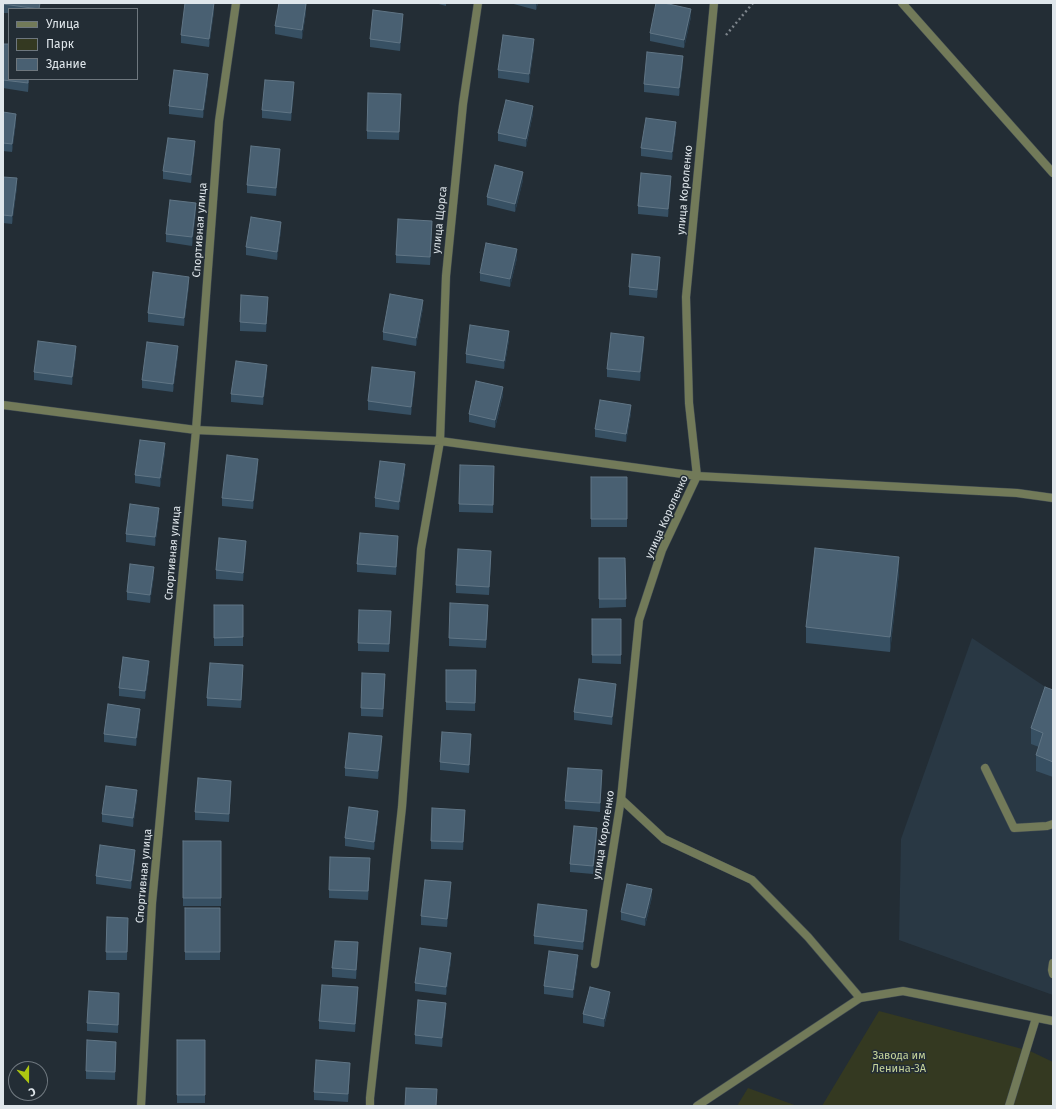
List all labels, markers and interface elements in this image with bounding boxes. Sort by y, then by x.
legend [8,8,138,80]
text: Улица [46,17,80,31]
text: Парк [46,37,74,51]
text: Здание [46,57,86,71]
street label: улица Короленко [675,145,695,235]
street label: Спортивная улица [190,182,210,278]
street label: улица Щорса [430,186,450,254]
street label: улица Короленко [643,473,691,561]
street label: Спортивная улица [162,505,184,601]
street label: улица Короленко [590,789,618,881]
street label: Спортивная улица [133,828,155,924]
park label: Завода им Ленина-3А [872,1049,926,1075]
north arrow [8,1061,48,1101]
text: С [27,1085,37,1099]

